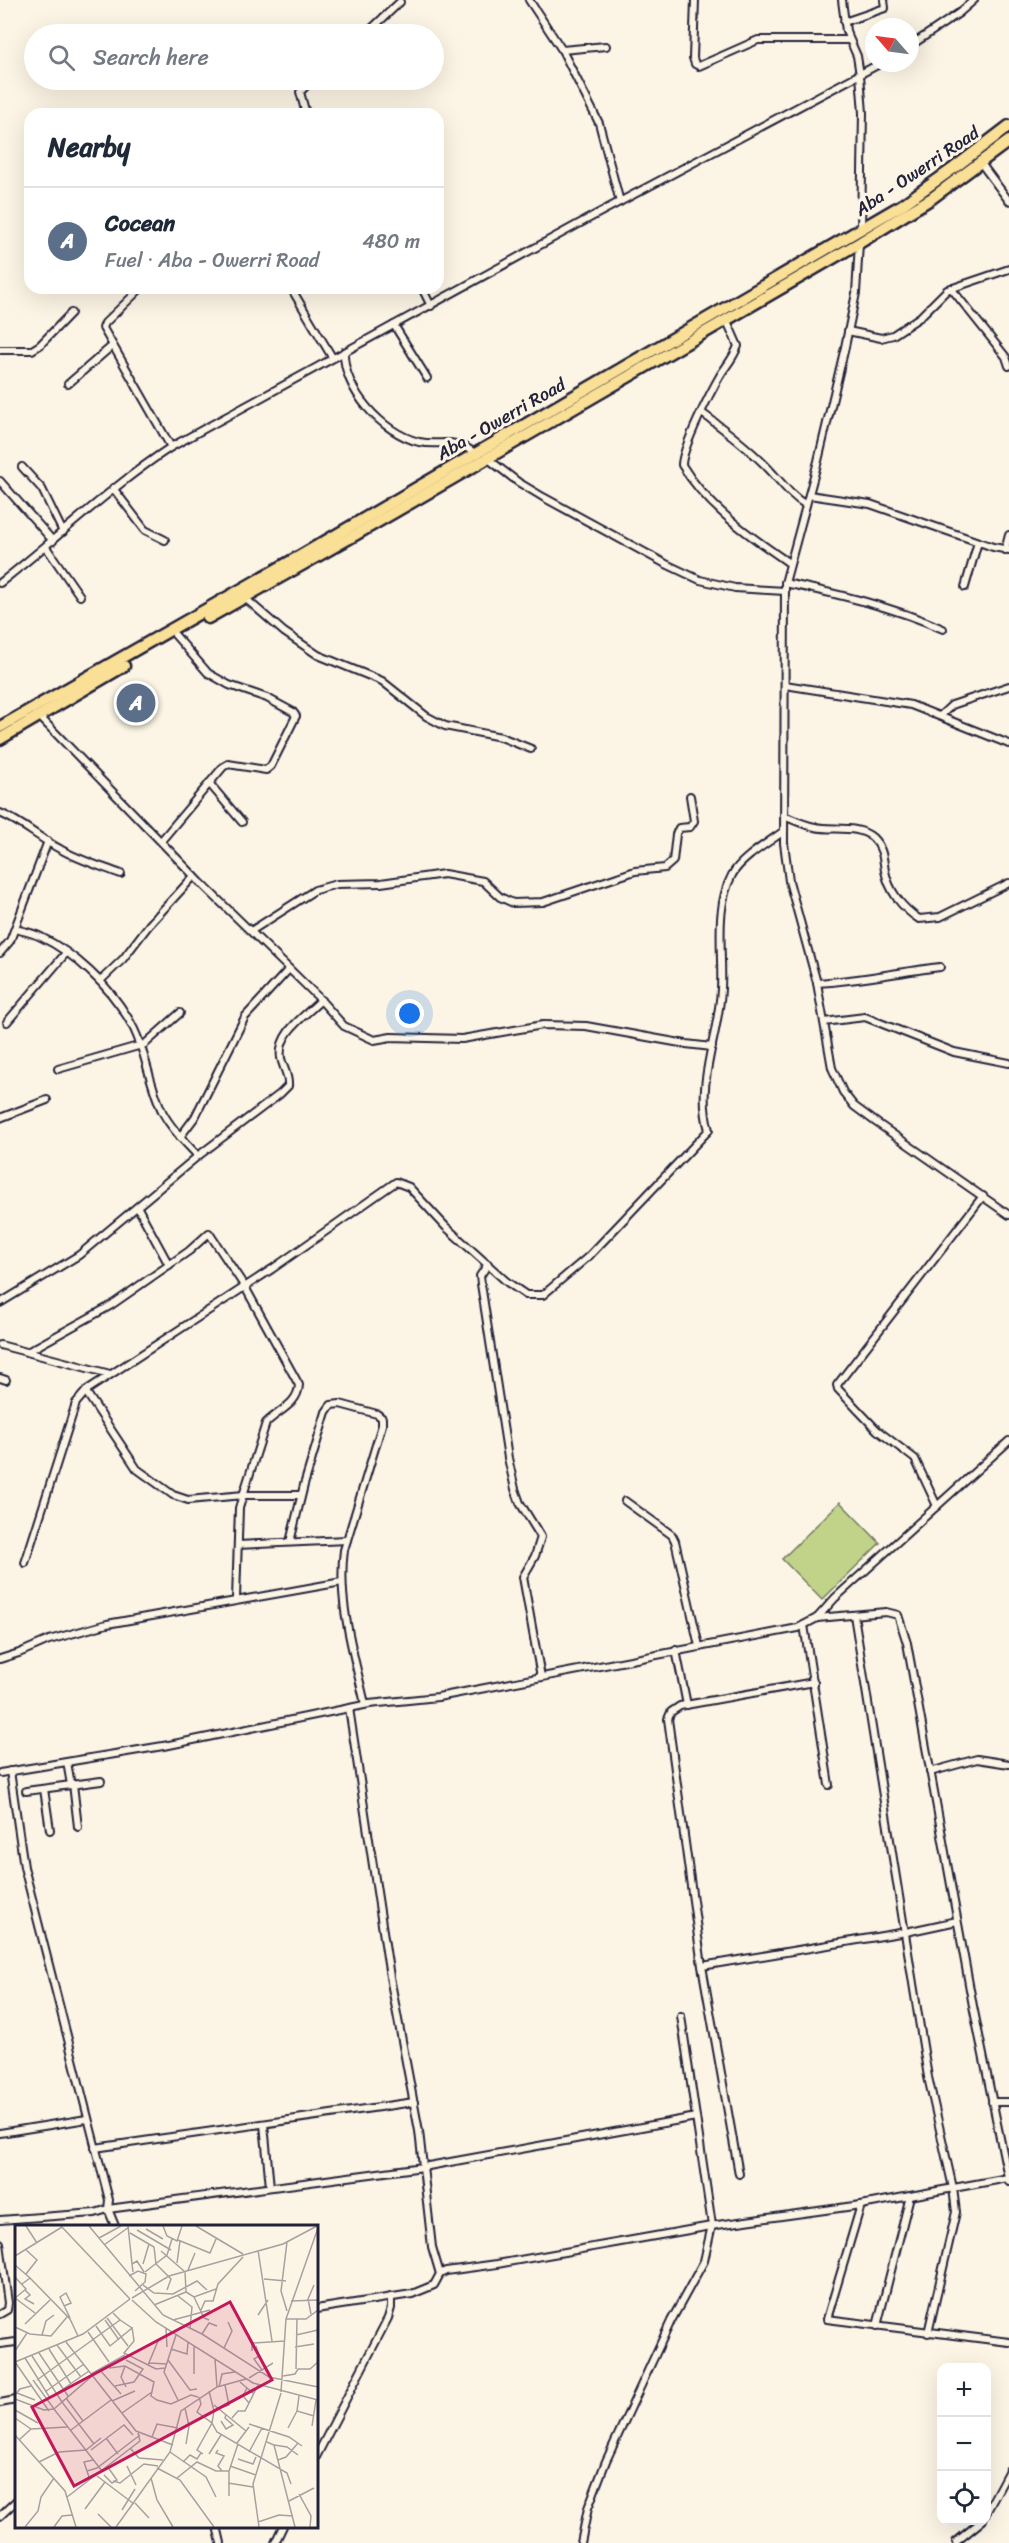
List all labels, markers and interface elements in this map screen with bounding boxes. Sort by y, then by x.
north arrow [865,18,919,72]
search box [24,24,444,90]
text: Search here [93,38,209,77]
icon: search [45,41,78,74]
street label: Aba - Owerri Road [847,116,987,225]
text: Nearby [48,124,130,170]
text: Cocean [105,204,175,243]
text: A [61,224,74,259]
text: 480 m [362,224,420,259]
text: Fuel · Aba - Owerri Road [105,243,319,278]
street label: Aba - Owerri Road [429,368,573,470]
pin: A [116,680,156,726]
your location [395,999,424,1028]
inset map [15,2225,318,2528]
map controls [937,2363,991,2525]
button: + [937,2363,991,2417]
button: − [937,2417,991,2471]
button: locate [937,2471,991,2525]

